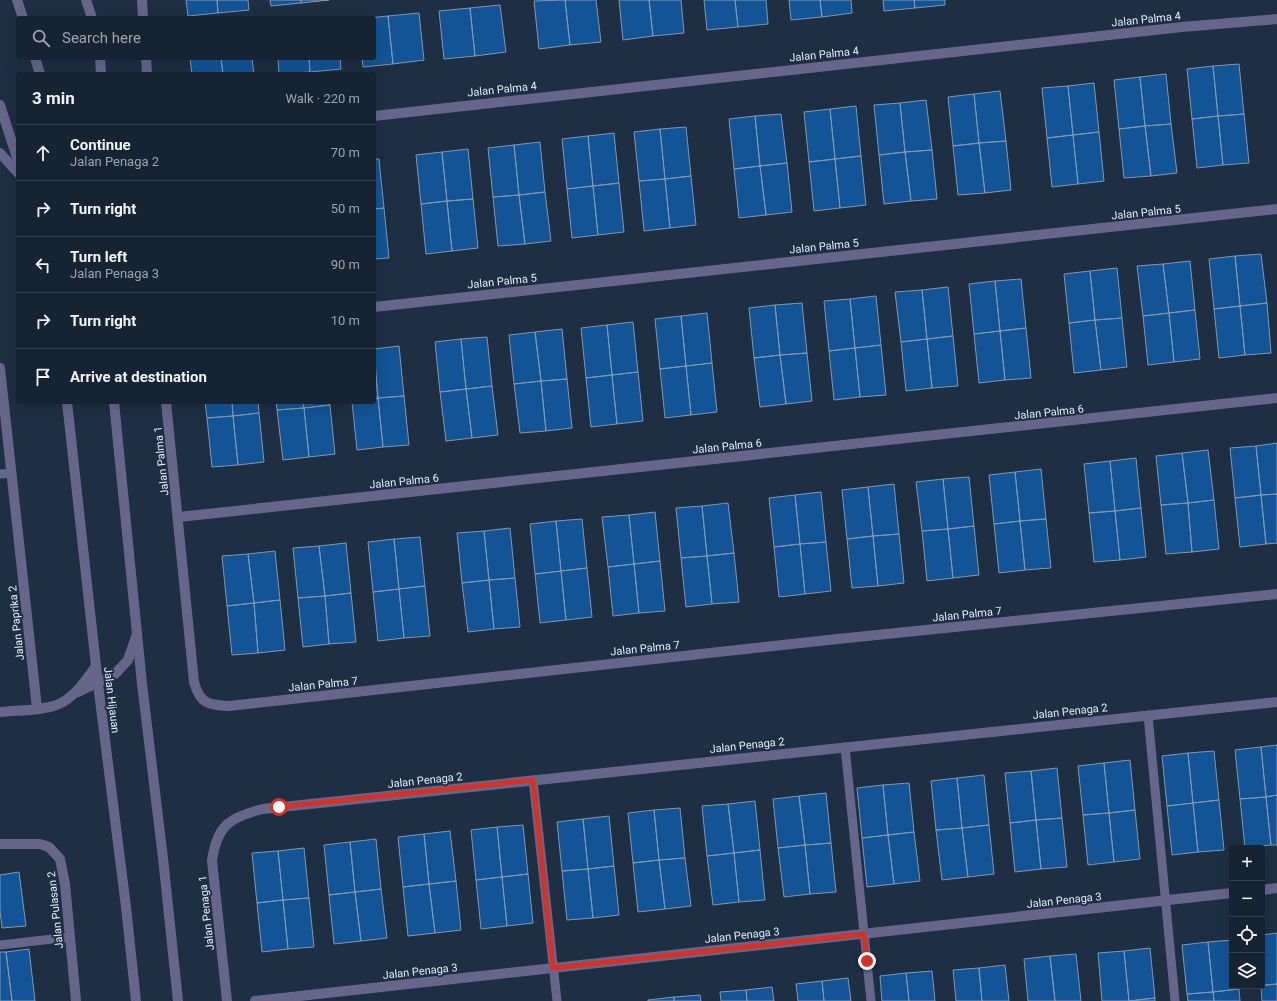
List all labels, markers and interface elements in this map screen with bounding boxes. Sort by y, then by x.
street label: Jalan Palma 4 [1111,9,1181,30]
search box [16,16,376,60]
icon: search [30,27,52,49]
text: Search here [62,29,141,47]
street label: Jalan Palma 4 [789,44,859,65]
street label: Jalan Palma 4 [467,79,537,100]
text: 3 min [32,88,75,108]
text: Walk · 220 m [285,91,360,106]
text: Continue [70,136,131,154]
icon: ahead [32,142,54,164]
text: 70 m [331,145,360,160]
text: Jalan Penaga 2 [70,154,159,169]
icon: right [32,198,54,220]
text: Turn right [70,200,136,218]
text: 50 m [331,201,360,216]
street label: Jalan Palma 5 [1111,202,1181,223]
street label: Jalan Palma 5 [789,236,859,257]
text: Turn left [70,248,127,266]
icon: left [32,254,54,276]
text: 90 m [331,257,360,272]
text: Jalan Penaga 3 [70,266,159,281]
street label: Jalan Palma 5 [467,271,537,292]
icon: right [32,310,54,332]
text: Turn right [70,312,136,330]
text: 10 m [331,313,360,328]
icon: arrive [32,366,54,388]
text: Arrive at destination [70,368,207,386]
street label: Jalan Palma 6 [1014,402,1084,423]
street label: Jalan Palma 1 [151,426,172,496]
street label: Jalan Palma 6 [692,436,762,457]
street label: Jalan Palma 6 [369,471,439,492]
street label: Jalan Paprika 2 [6,585,27,661]
street label: Jalan Palma 7 [932,604,1002,625]
street label: Jalan Palma 7 [610,638,680,659]
street label: Jalan Hijauan [101,666,122,734]
street label: Jalan Palma 7 [288,674,358,695]
street label: Jalan Penaga 2 [1032,701,1108,722]
street label: Jalan Penaga 2 [709,735,785,756]
street label: Jalan Penaga 2 [387,770,463,791]
route start [270,798,288,816]
map controls [1229,845,1265,989]
button: + [1229,845,1265,881]
street label: Jalan Pulasan 2 [45,871,66,949]
street label: Jalan Penaga 1 [196,875,217,951]
button: − [1229,881,1265,917]
street label: Jalan Penaga 3 [1026,890,1102,911]
button: locate [1229,917,1265,953]
street label: Jalan Penaga 3 [704,925,780,946]
route end [858,952,876,970]
button: layers [1229,953,1265,989]
street label: Jalan Penaga 3 [382,961,458,982]

